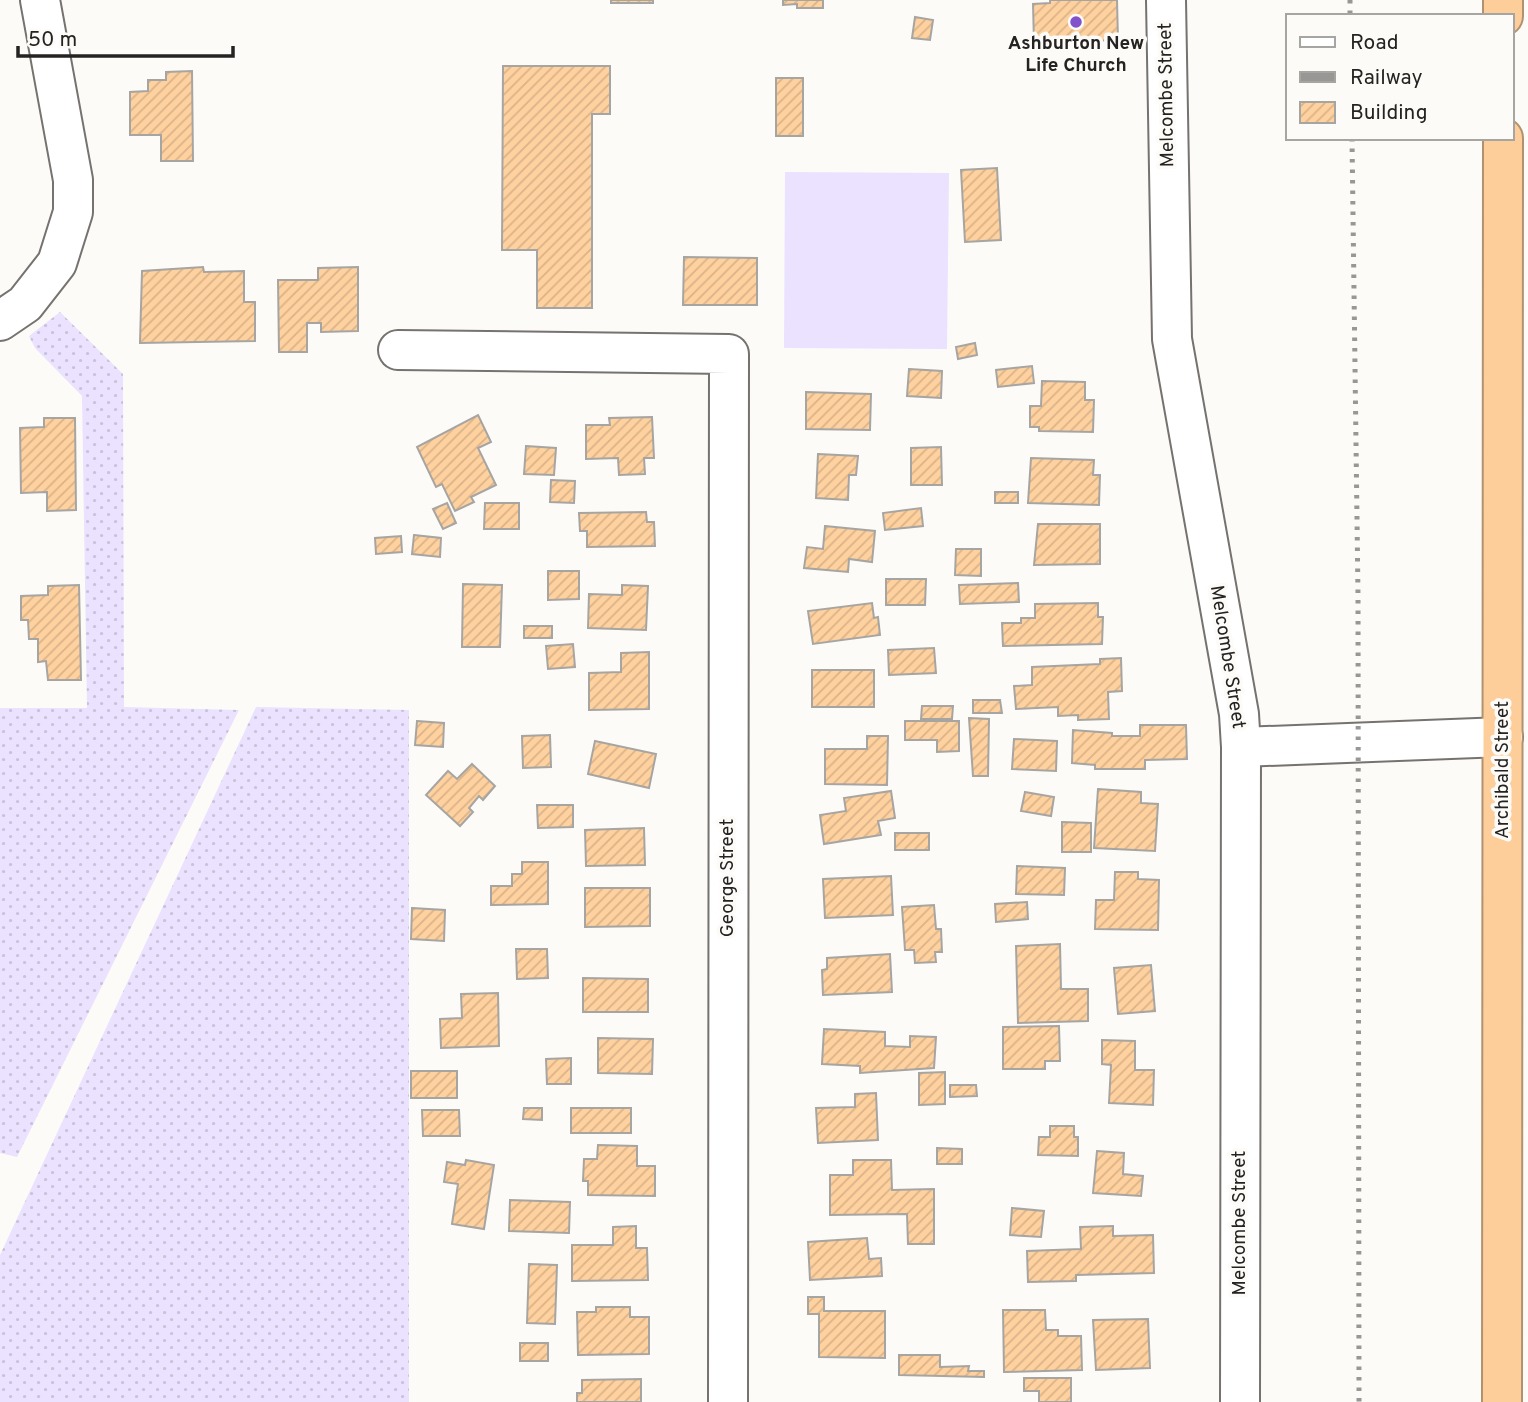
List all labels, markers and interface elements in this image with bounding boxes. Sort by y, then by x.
scale bar [18,14,233,58]
marker: Ashburton New Life Church [1068,14,1084,30]
legend [1286,14,1514,140]
street label: Melcombe Street [1154,22,1180,168]
text: 50 m [28,27,77,54]
text: Road [1350,30,1399,57]
place label: Ashburton New Life Church [1008,32,1144,78]
text: Railway [1350,65,1423,92]
text: Building [1350,100,1428,127]
street label: Melcombe Street [1204,584,1250,730]
street label: Archibald Street [1491,701,1515,839]
street label: George Street [716,819,740,937]
street label: Melcombe Street [1228,1151,1252,1295]

